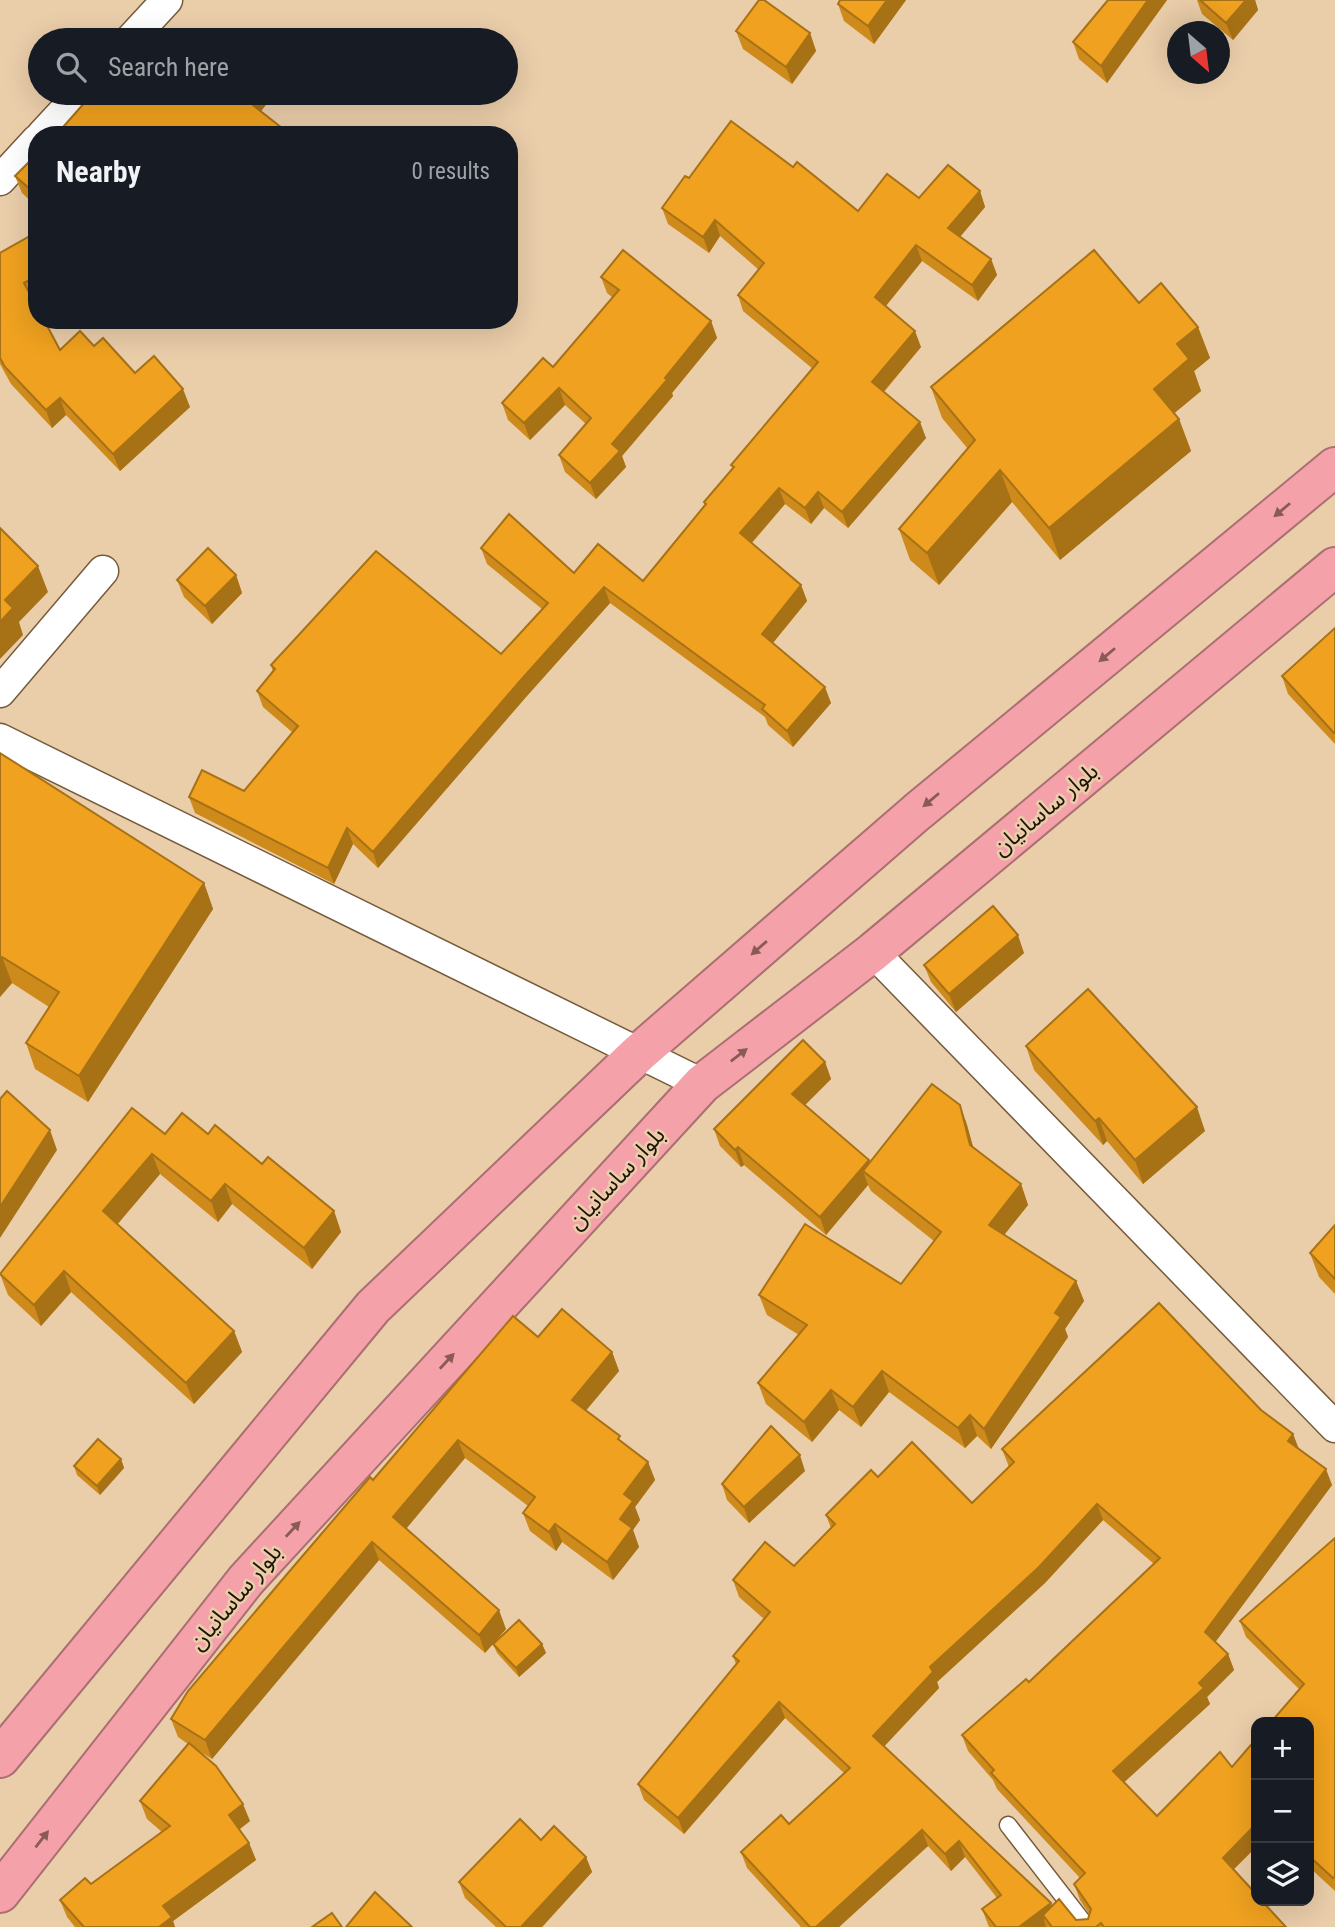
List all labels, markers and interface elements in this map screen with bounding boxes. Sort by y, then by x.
north arrow [1167,21,1230,84]
search box [28,28,518,105]
icon: search [52,48,90,86]
text: Search here [108,52,229,82]
text: Nearby [56,154,141,189]
text: 0 results [412,158,490,185]
one-way arrow [1274,502,1291,517]
one-way arrow [1098,647,1115,662]
street label: بلوار ساسانیان [987,757,1104,861]
one-way arrow [923,792,941,807]
one-way arrow [751,940,768,955]
one-way arrow [730,1049,748,1063]
street label: بلوار ساسانیان [562,1122,671,1235]
one-way arrow [439,1352,455,1370]
one-way arrow [285,1520,301,1538]
street label: بلوار ساسانیان [183,1539,287,1656]
map controls [1251,1717,1314,1906]
button: + [1251,1717,1314,1780]
button: − [1251,1780,1314,1843]
one-way arrow [35,1830,49,1848]
button: layers [1251,1843,1314,1906]

